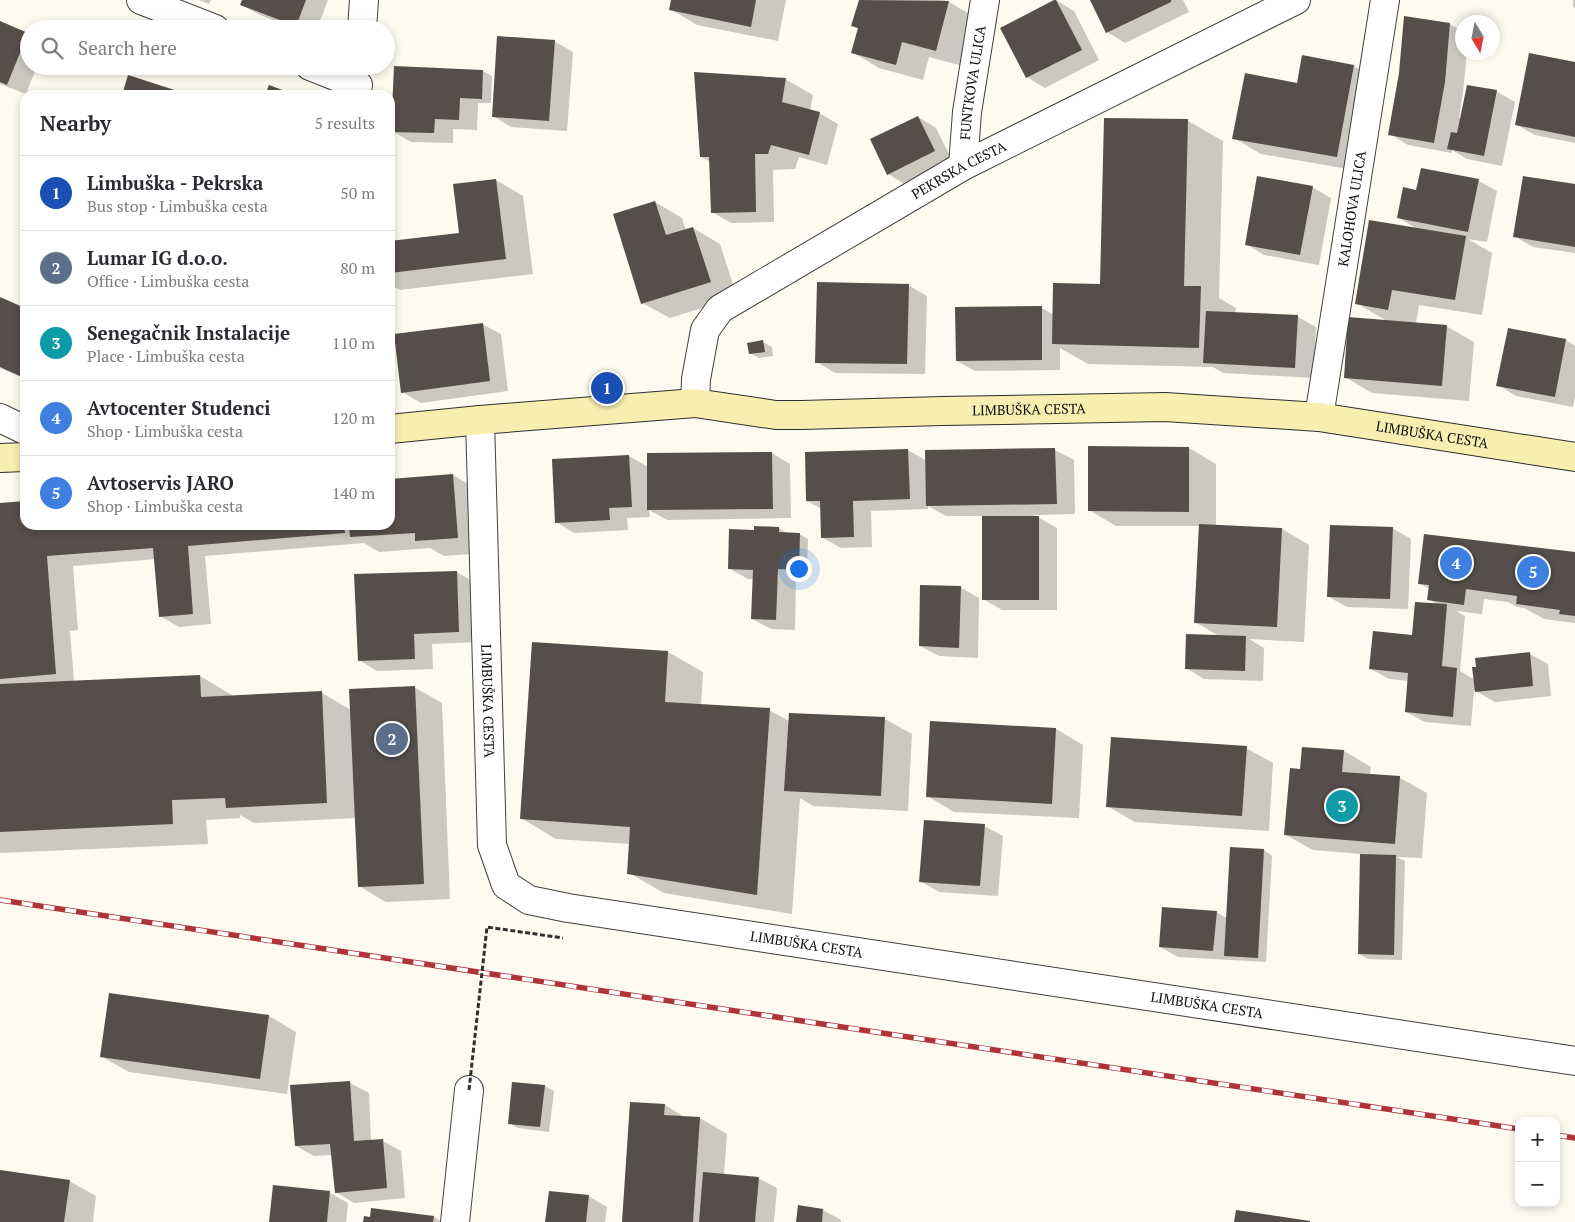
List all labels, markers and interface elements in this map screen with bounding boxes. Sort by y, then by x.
north arrow [1455,15,1500,60]
search box [20,20,395,75]
street label: FUNTKOVA ULICA [955,23,990,140]
icon: search [38,34,66,62]
text: Search here [78,35,177,60]
text: Nearby [40,109,111,137]
text: 5 results [315,112,375,134]
street label: PEKRSKA CESTA [908,136,1009,203]
street label: KALOHOVA ULICA [1333,149,1370,268]
text: Limbuška - Pekrska [87,170,263,195]
text: 1 [51,182,61,204]
text: 50 m [340,182,375,204]
text: Bus stop · Limbuška cesta [87,195,268,217]
text: Lumar IG d.o.o. [87,245,228,270]
text: 2 [51,257,61,279]
text: 80 m [340,257,375,279]
text: Office · Limbuška cesta [87,270,249,292]
text: Senegačnik Instalacije [87,320,290,345]
text: 3 [51,332,61,354]
text: 110 m [332,332,375,354]
text: Place · Limbuška cesta [87,345,245,367]
pin: 1 [591,369,623,407]
text: Avtocenter Studenci [87,395,271,420]
street label: LIMBUŠKA CESTA [972,398,1086,419]
text: 4 [51,407,61,429]
text: 120 m [332,407,375,429]
street label: LIMBUŠKA CESTA [1375,416,1490,452]
text: Shop · Limbuška cesta [87,420,243,442]
text: Avtoservis JARO [87,470,234,495]
text: 5 [51,482,61,504]
text: 140 m [332,482,375,504]
text: Shop · Limbuška cesta [87,495,243,517]
pin: 4 [1440,544,1472,582]
pin: 5 [1517,553,1549,591]
your location [786,556,812,582]
street label: LIMBUŠKA CESTA [477,644,500,758]
pin: 2 [376,720,408,758]
pin: 3 [1326,787,1358,825]
street label: LIMBUŠKA CESTA [749,926,865,962]
street label: LIMBUŠKA CESTA [1149,987,1265,1023]
map controls [1515,1117,1560,1207]
button: + [1515,1117,1560,1162]
button: − [1515,1162,1560,1207]

